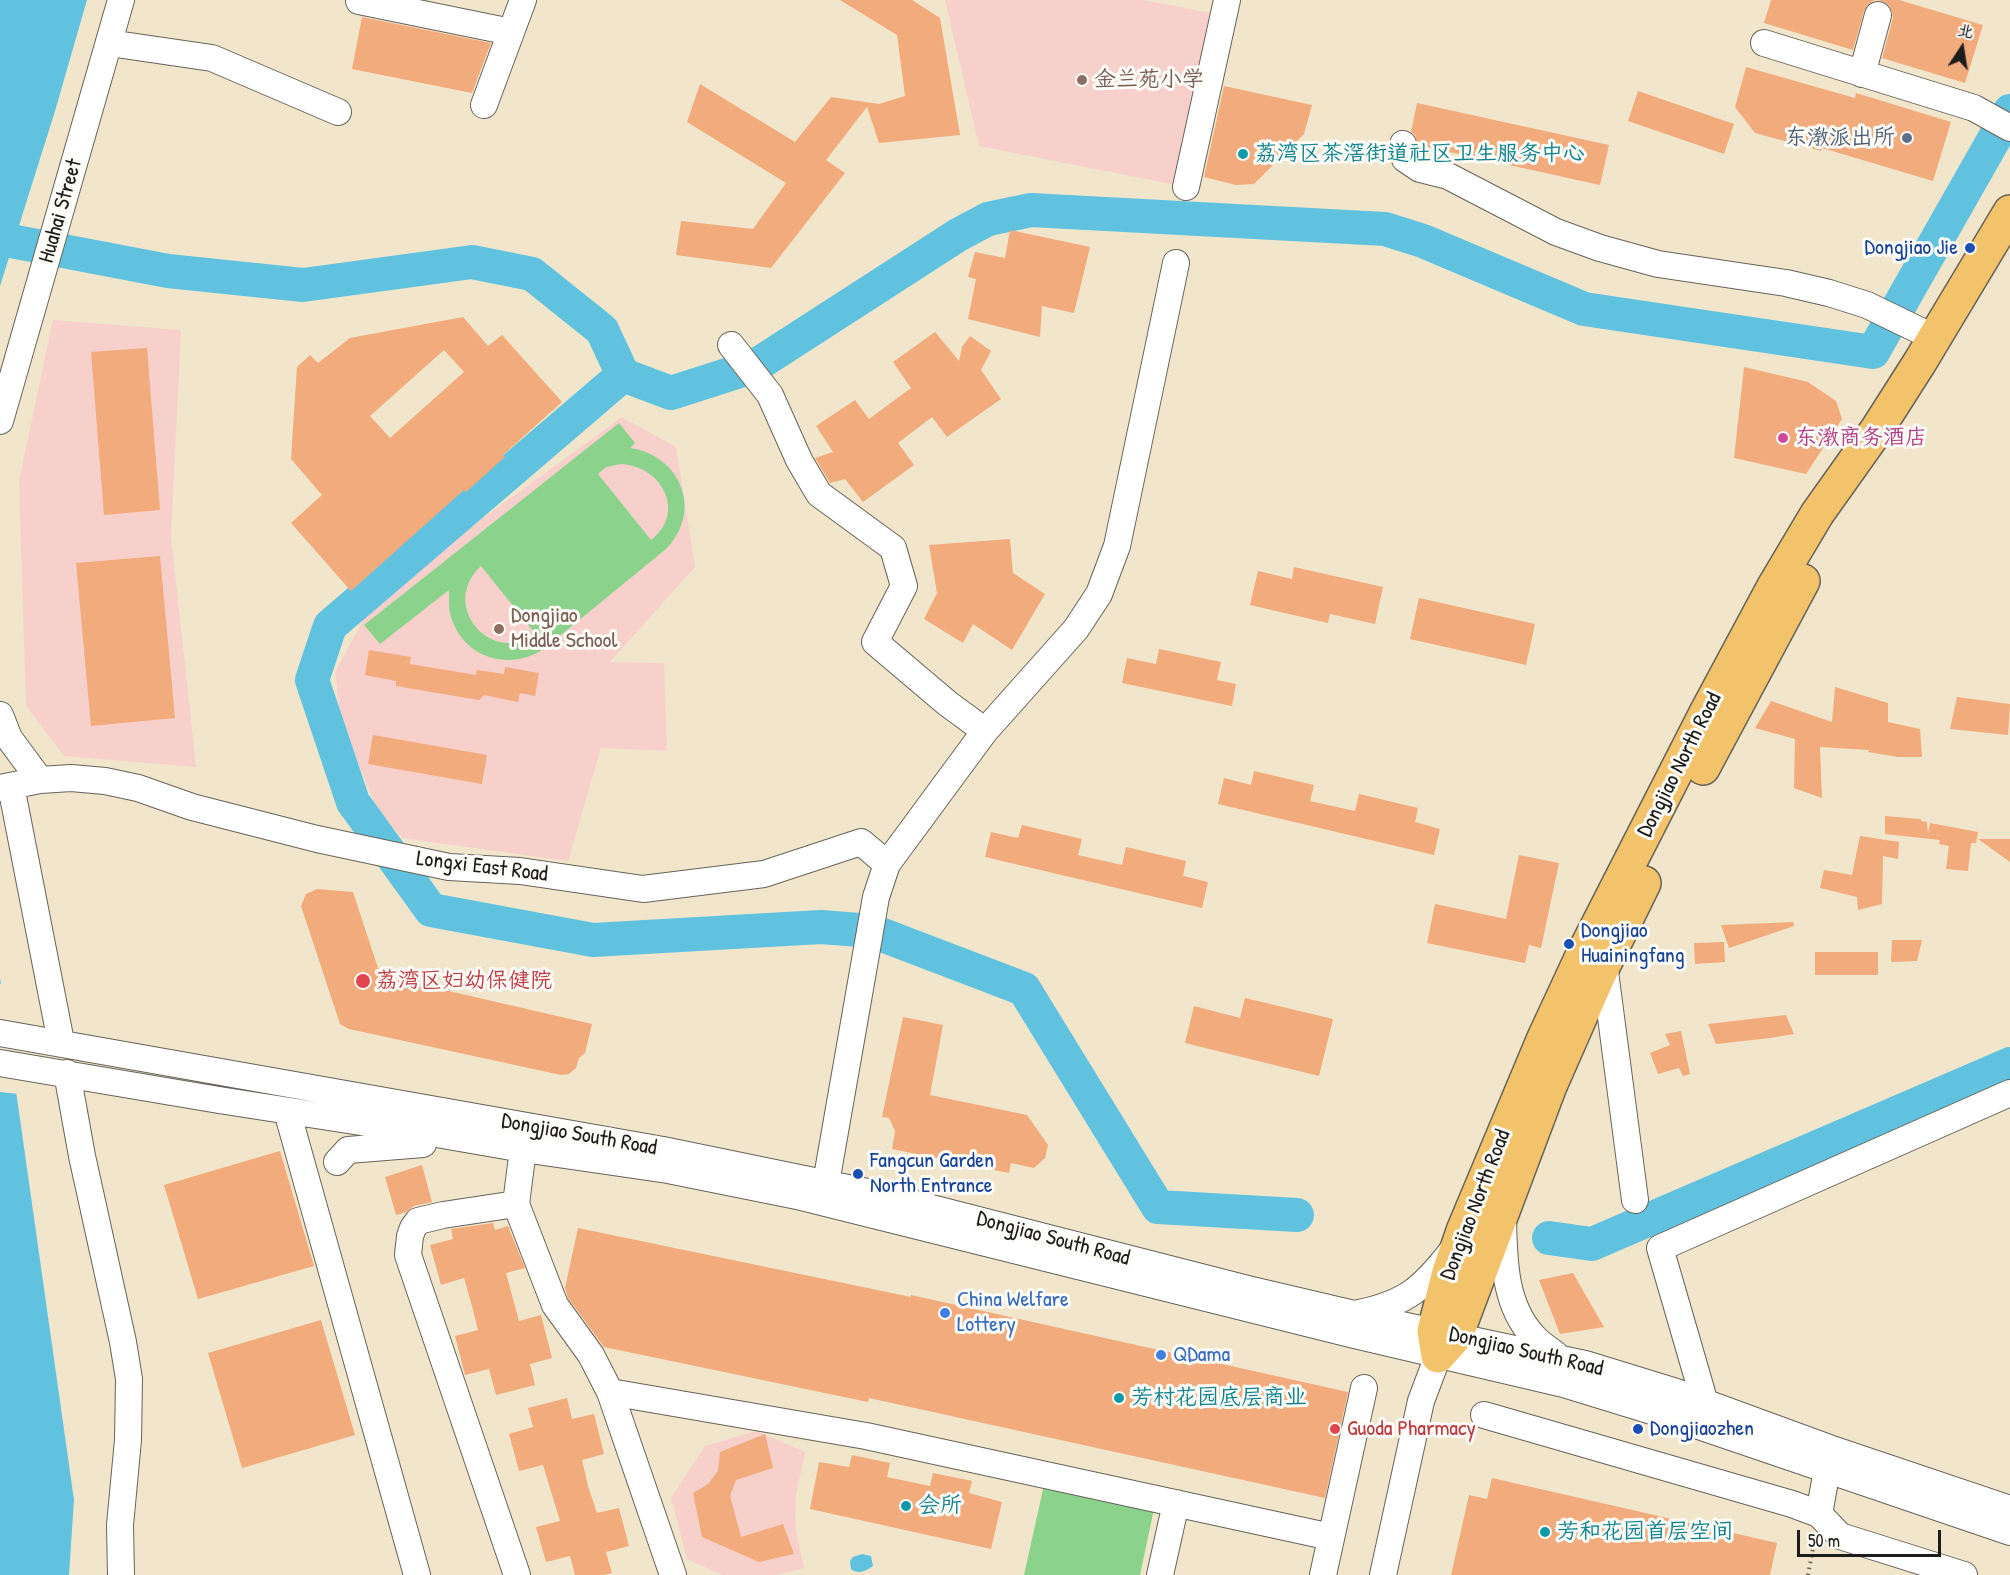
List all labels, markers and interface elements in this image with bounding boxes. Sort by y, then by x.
north arrow [1932,18,1992,78]
text: 北 [1956,18,1976,43]
place label: 金兰苑小学 [1094,67,1204,93]
marker: 金兰苑小学 [1075,73,1089,87]
place label: 东漖派出所 [1785,125,1895,151]
marker: 东漖派出所 [1900,131,1914,145]
place label: 荔湾区茶滘街道社区卫生服务中心 [1255,141,1585,167]
marker: 荔湾区茶滘街道社区卫生服务中心 [1236,147,1250,161]
street label: Huahai Street [34,156,88,266]
place label: Dongjiao Jie [1864,235,1958,261]
marker: Dongjiao Jie [1963,241,1977,255]
place label: 东漖商务酒店 [1795,425,1927,451]
marker: 东漖商务酒店 [1776,431,1790,445]
place label: Dongjiao Middle School [511,603,617,654]
marker: Dongjiao Middle School [492,622,506,636]
street label: Dongjiao North Road [1632,688,1728,842]
street label: Longxi East Road [415,846,549,888]
place label: Dongjiao Huainingfang [1581,918,1685,969]
marker: Dongjiao Huainingfang [1562,937,1576,951]
place label: 荔湾区妇幼保健院 [376,968,552,994]
marker: 荔湾区妇幼保健院 [354,972,372,990]
street label: Dongjiao South Road [499,1108,659,1162]
street label: Dongjiao North Road [1435,1126,1517,1284]
place label: Fangcun Garden North Entrance [870,1148,994,1200]
marker: Fangcun Garden North Entrance [851,1167,865,1181]
street label: Dongjiao South Road [974,1206,1132,1272]
place label: China Welfare Lottery [957,1287,1069,1338]
marker: China Welfare Lottery [938,1306,952,1320]
street label: Dongjiao South Road [1446,1321,1606,1383]
place label: QDama [1173,1342,1230,1368]
marker: QDama [1154,1348,1168,1362]
place label: 芳村花园底层商业 [1131,1385,1307,1411]
marker: 芳村花园底层商业 [1112,1391,1126,1405]
place label: Guoda Pharmacy [1347,1416,1476,1442]
place label: Dongjiaozhen [1650,1416,1754,1442]
marker: Guoda Pharmacy [1328,1422,1342,1436]
marker: Dongjiaozhen [1631,1422,1645,1436]
place label: 会所 [918,1493,962,1519]
marker: 会所 [899,1499,913,1513]
scale bar [1800,1518,1944,1556]
place label: 芳和花园首层空间 [1557,1519,1733,1545]
marker: 芳和花园首层空间 [1538,1525,1552,1539]
text: 50 m [1808,1528,1840,1553]

